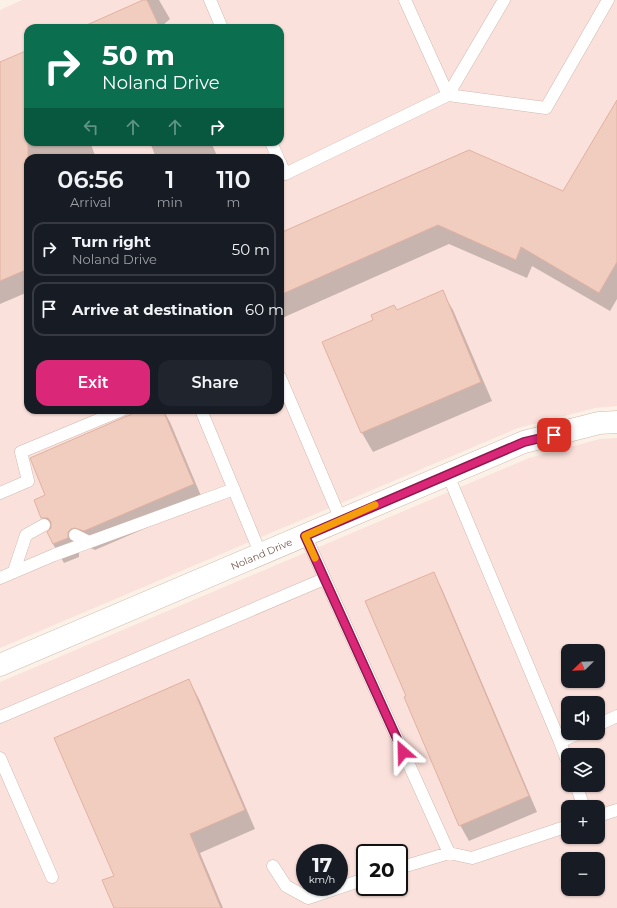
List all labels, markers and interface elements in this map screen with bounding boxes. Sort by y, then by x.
text: 50 m [102,38,175,72]
icon: right [36,40,88,92]
text: Noland Drive [102,72,220,94]
icon: left [80,116,102,138]
icon: ahead [122,116,144,138]
icon: ahead [164,116,186,138]
icon: right [206,116,228,138]
text: 06:56 [57,165,123,194]
text: 1 [165,165,174,194]
text: 110 [216,165,251,194]
text: Arrival [70,194,111,210]
text: min [157,194,183,210]
text: m [227,194,240,210]
text: Turn right [72,232,151,251]
icon: right [38,238,60,260]
text: 50 m [232,240,270,259]
text: Noland Drive [72,251,157,267]
icon: arrive [38,298,60,320]
text: Arrive at destination [72,300,233,319]
text: 60 m [245,300,284,319]
button: Exit [36,360,150,406]
button: Share [158,360,272,406]
pin [537,418,571,452]
icon: arrive [543,424,565,446]
street label: Noland Drive [229,535,294,573]
north arrow [561,644,605,688]
map controls [561,644,605,896]
button: sound [561,696,605,740]
position arrow [382,731,424,773]
button: layers [561,748,605,792]
button: + [561,800,605,844]
speed limit sign: 20 [356,844,408,896]
button: − [561,852,605,896]
text: 17 [312,853,332,877]
text: km/h [309,873,335,886]

